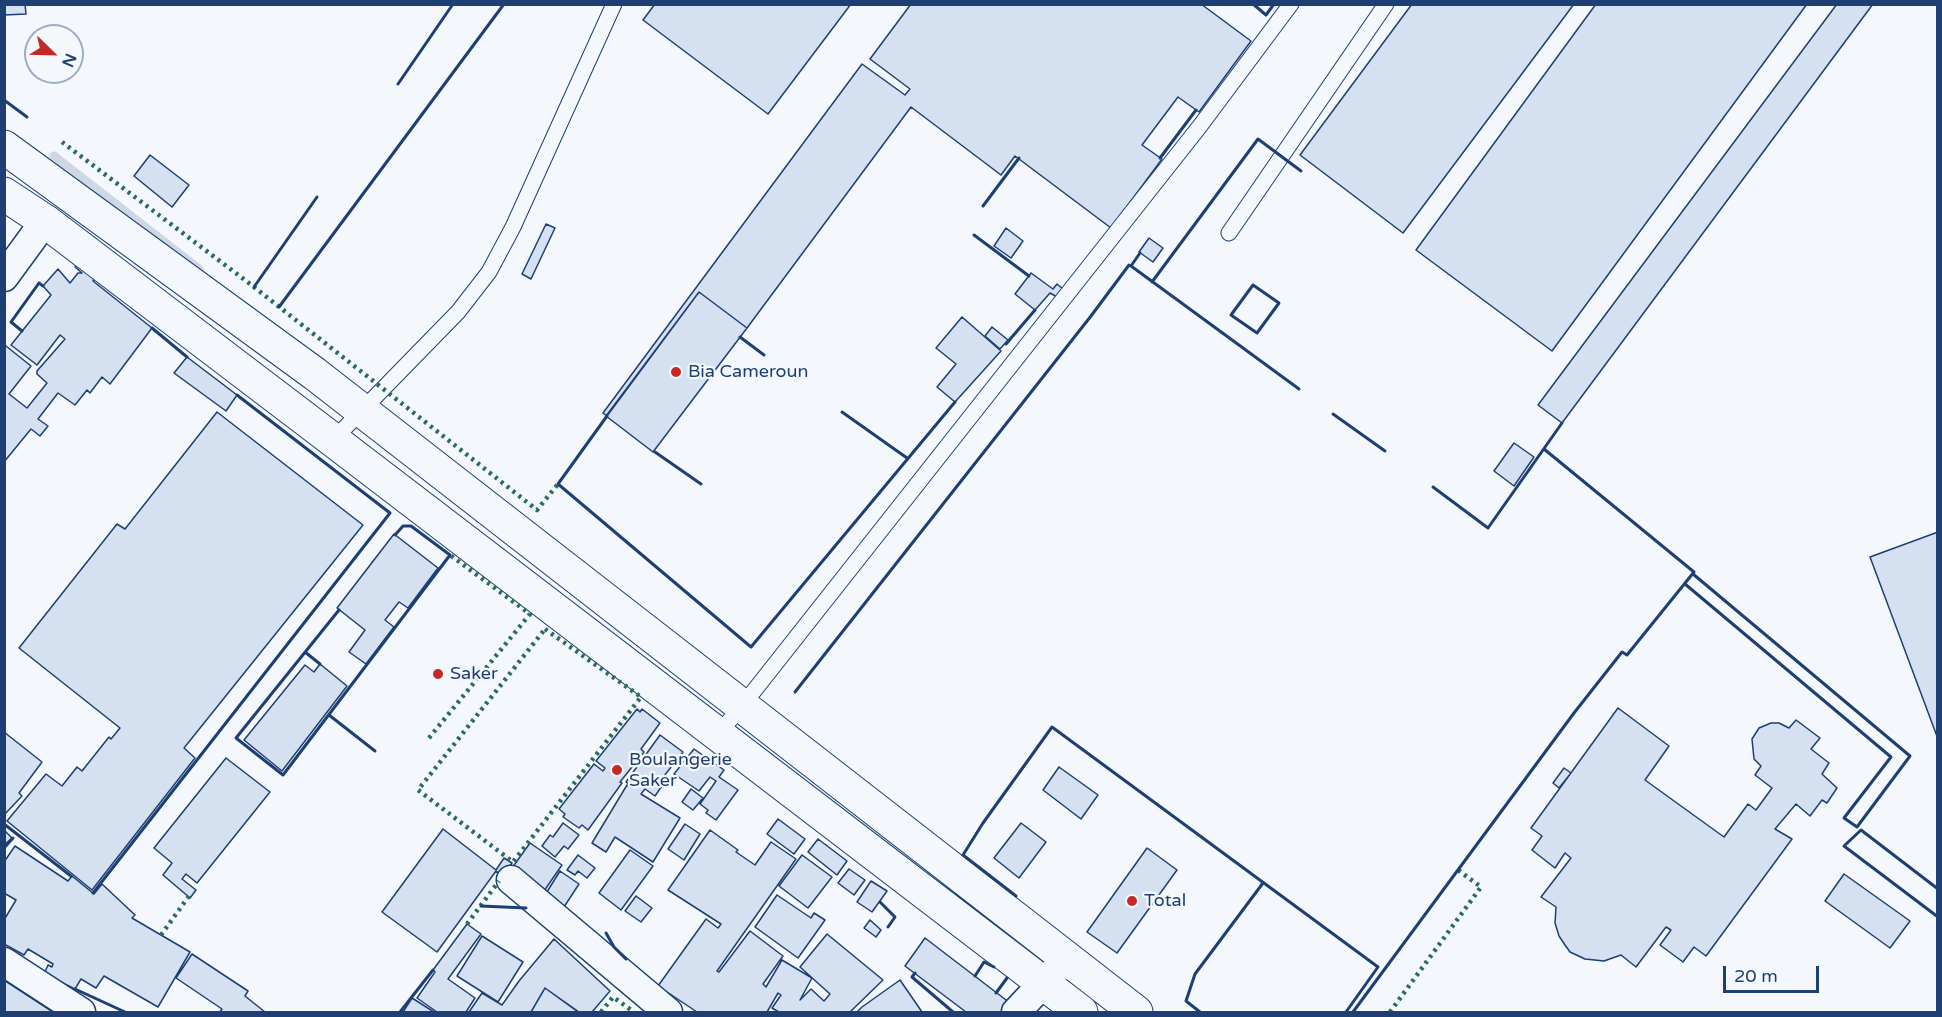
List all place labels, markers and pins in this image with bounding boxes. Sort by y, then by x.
place label: Bia Cameroun [688,361,808,383]
marker: Bia Cameroun [669,365,683,379]
place label: Saker [450,663,498,685]
marker: Saker [431,667,445,681]
place label: Boulangerie Saker [629,749,732,792]
marker: Boulangerie Saker [610,763,624,777]
place label: Total [1144,890,1186,912]
marker: Total [1125,894,1139,908]

